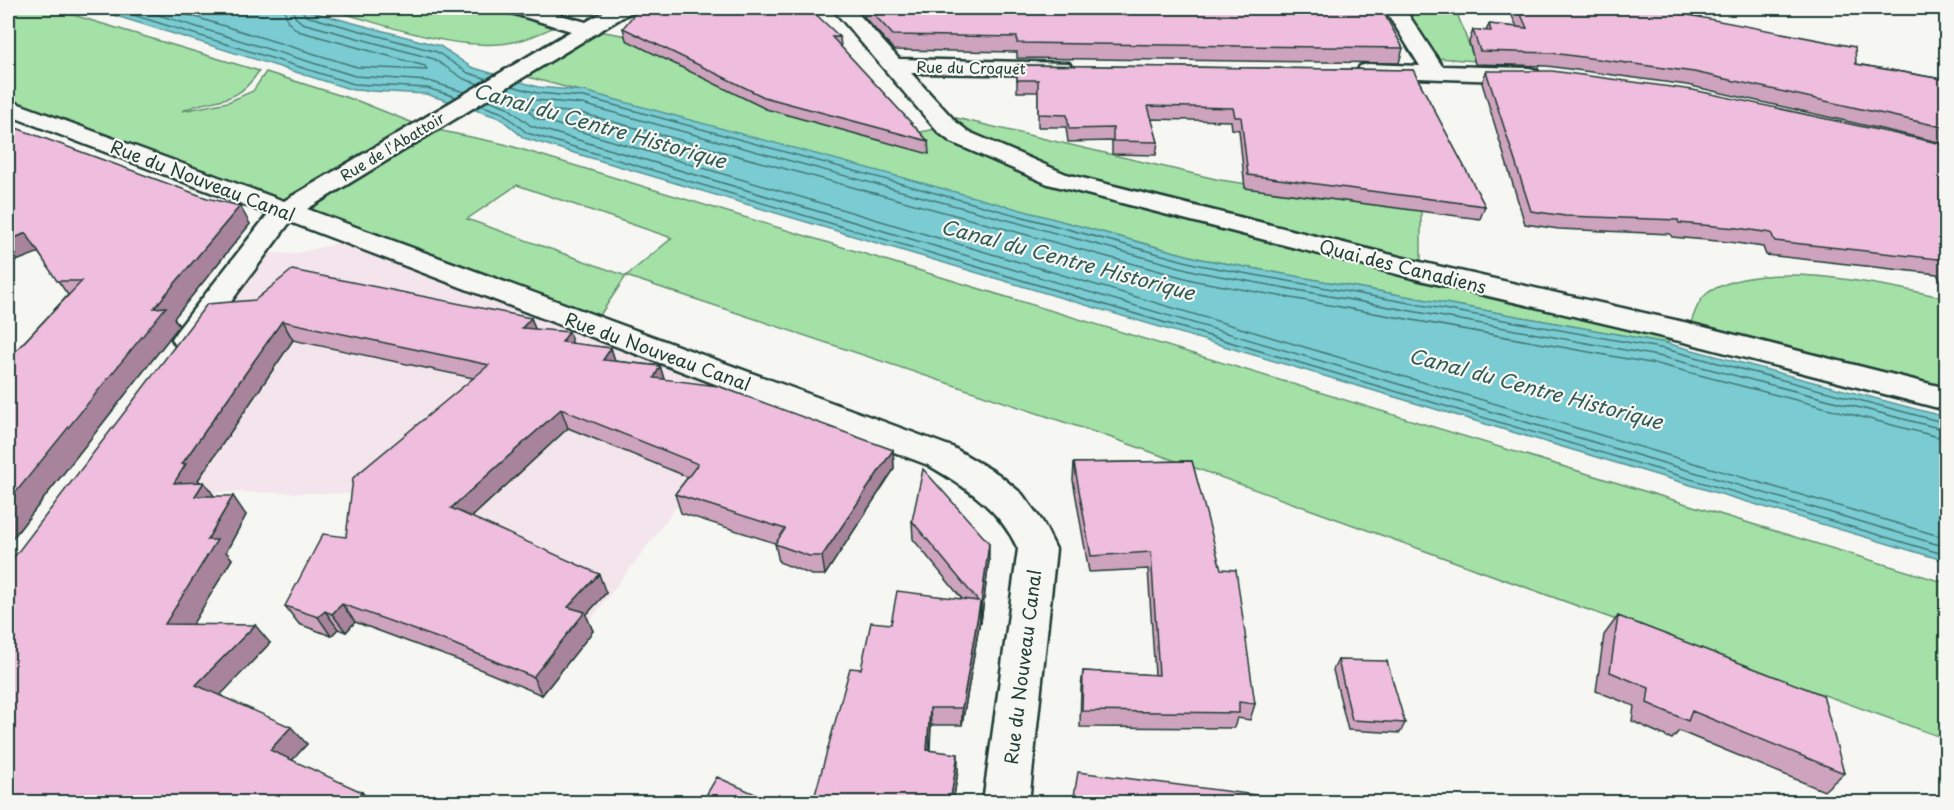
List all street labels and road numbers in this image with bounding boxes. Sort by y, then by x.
street label: Rue du Croquet [916,55,1026,79]
street label: Rue de l'Abattoir [335,106,449,186]
street label: Rue du Nouveau Canal [107,132,299,228]
street label: Quai des Canadiens [1317,232,1489,300]
street label: Rue du Nouveau Canal [561,305,755,397]
street label: Rue du Nouveau Canal [997,568,1047,766]

